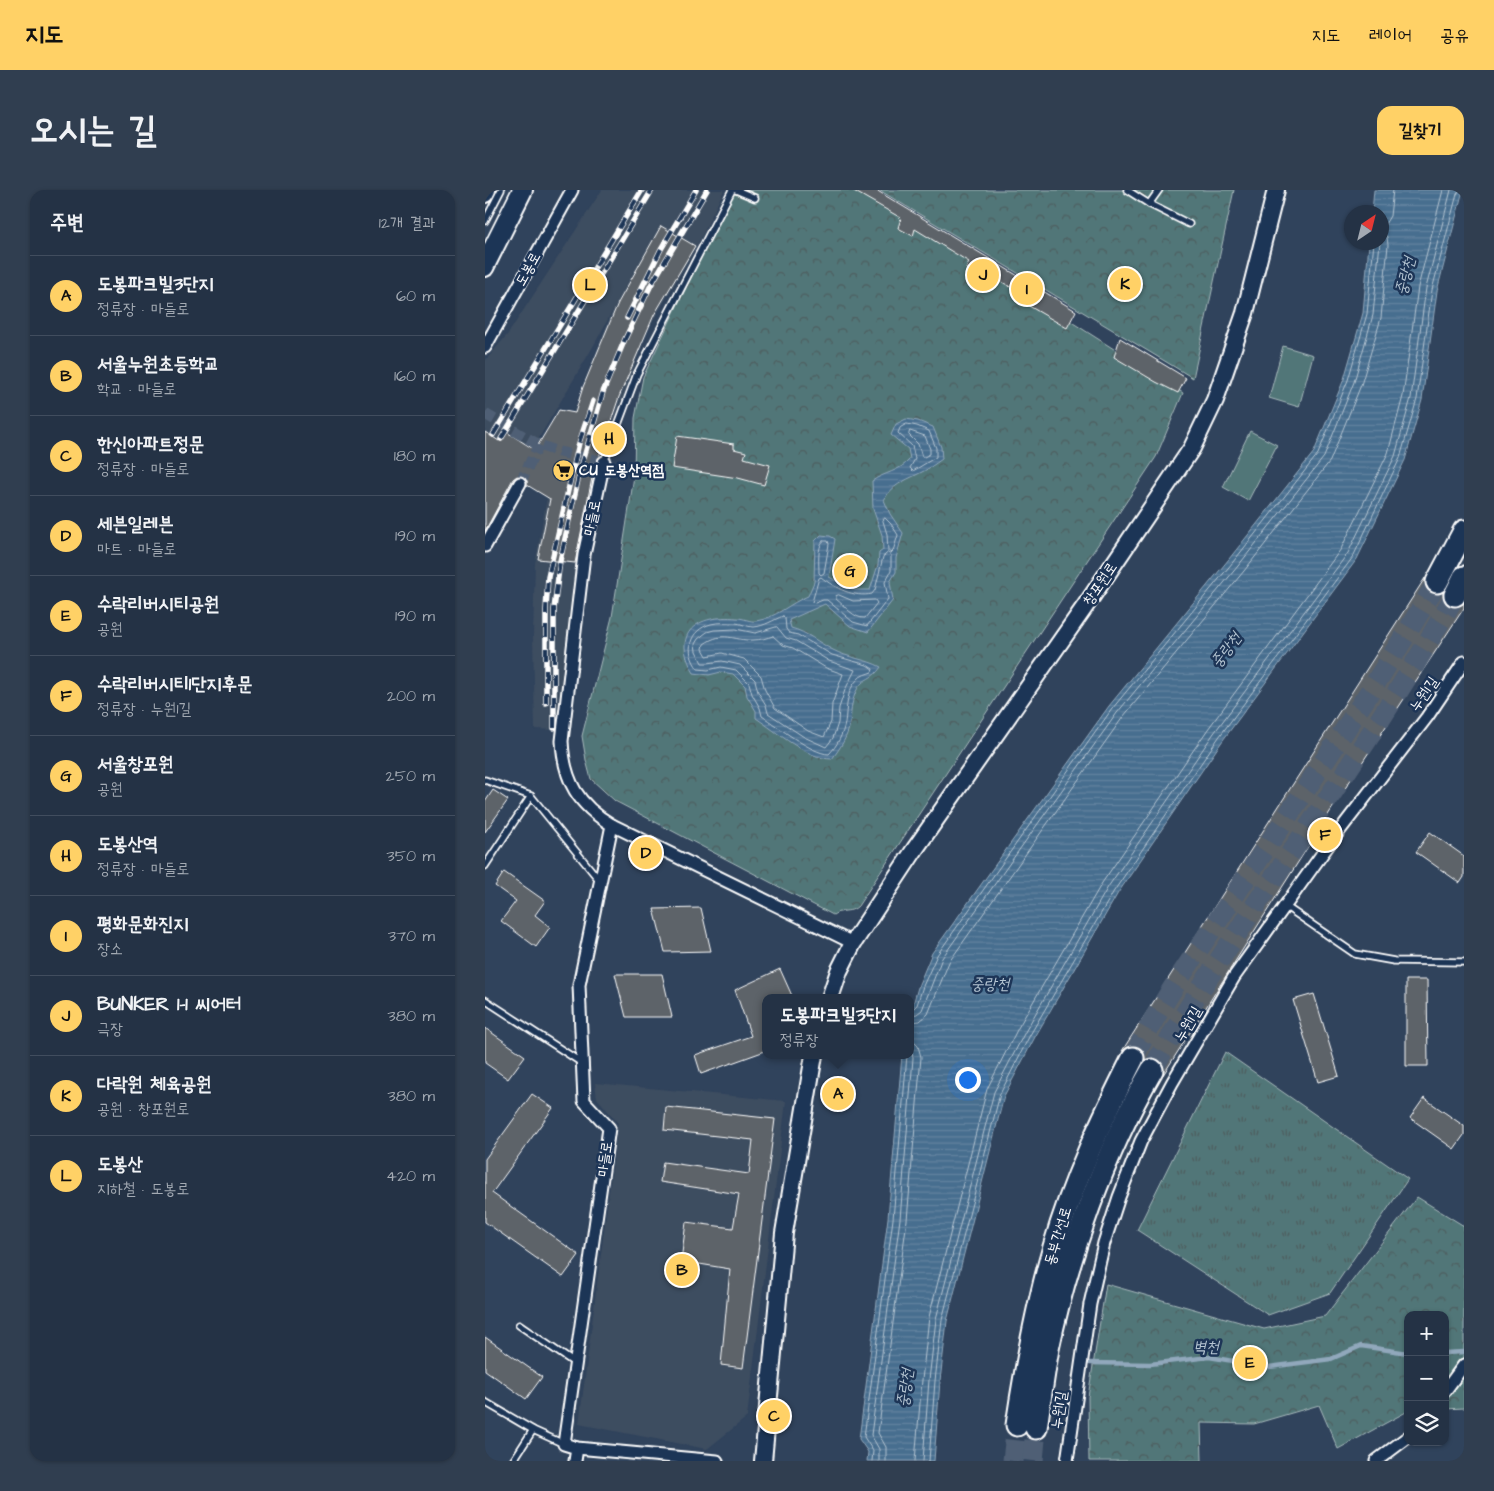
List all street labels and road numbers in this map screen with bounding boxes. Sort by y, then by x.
street label: 도봉로 [510,248,546,290]
street label: 마들로 [578,498,606,538]
street label: 창포원로 [1078,558,1122,610]
street label: 누원1길 [1405,672,1443,716]
street label: 누원1길 [1169,1002,1207,1046]
street label: 마들로 [592,1140,618,1178]
street label: 동부간선로 [1039,1204,1077,1268]
street label: 누원1길 [1046,1390,1072,1430]

